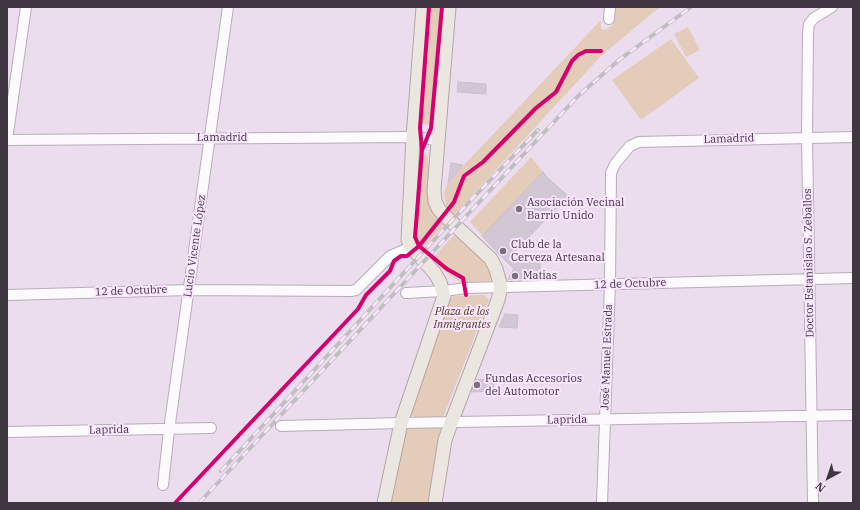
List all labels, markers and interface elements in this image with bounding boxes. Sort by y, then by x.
street label: Lamadrid [197,131,247,145]
street label: Lamadrid [703,132,755,146]
street label: Doctor Estanislao S. Zeballos [801,188,817,338]
street label: Lucio Vicente López [181,194,209,298]
place label: Asociación Vecinal Barrio Unido [527,196,624,222]
marker: Asociación Vecinal Barrio Unido [514,204,524,214]
place label: Club de la Cerveza Artesanal [511,238,605,264]
marker: Club de la Cerveza Artesanal [498,246,508,256]
place label: Matias [523,269,557,283]
marker: Matias [510,271,520,281]
street label: 12 de Octubre [594,276,666,292]
street label: 12 de Octubre [95,283,167,299]
street label: José Manuel Estrada [599,304,615,410]
park label: Plaza de los Inmigrantes [433,305,491,331]
place label: Fundas Accesorios del Automotor [485,372,582,398]
marker: Fundas Accesorios del Automotor [472,380,482,390]
street label: Laprida [547,413,587,427]
street label: Laprida [89,423,129,437]
north arrow [808,458,848,498]
text: N [812,479,828,495]

